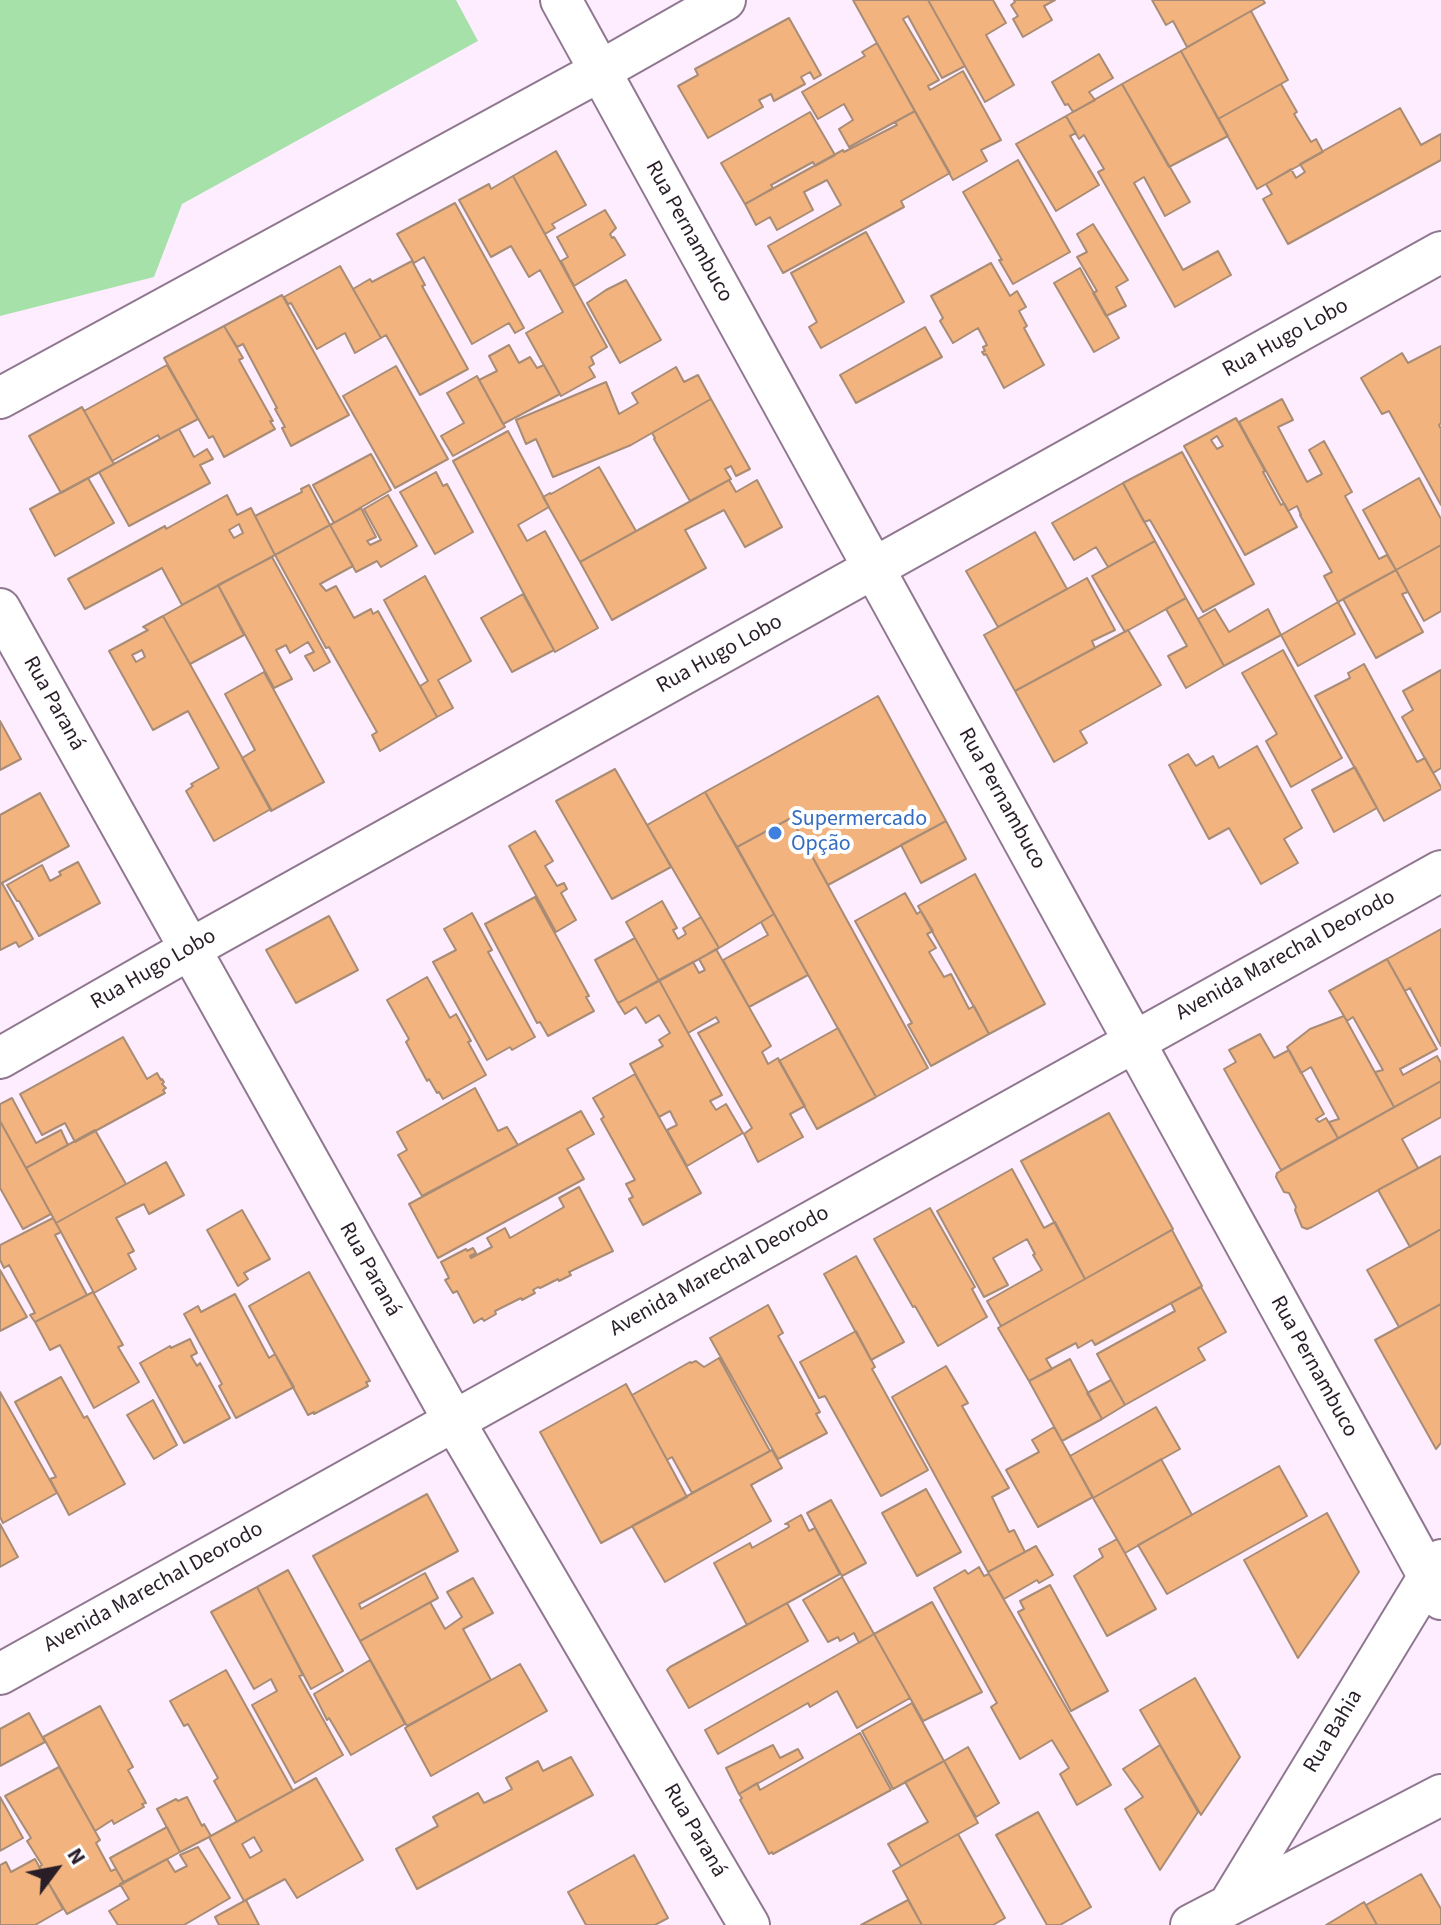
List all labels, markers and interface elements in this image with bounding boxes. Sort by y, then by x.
street label: Rua Pernambuco [638,157,738,307]
street label: Rua Hugo Lobo [1218,294,1354,384]
street label: Rua Hugo Lobo [652,610,788,700]
street label: Rua Paraná [16,652,90,756]
street label: Rua Pernambuco [951,724,1051,874]
place label: Supermercado Opção [791,807,927,858]
marker: Supermercado Opção [766,824,784,842]
street label: Avenida Marechal Deorodo [1172,885,1400,1027]
street label: Rua Hugo Lobo [87,924,221,1016]
street label: Avenida Marechal Deorodo [606,1201,834,1343]
street label: Rua Paraná [332,1218,406,1322]
street label: Rua Pernambuco [1263,1292,1363,1442]
street label: Avenida Marechal Deorodo [40,1517,268,1659]
street label: Rua Bahia [1299,1686,1369,1778]
street label: Rua Paraná [657,1779,731,1883]
north arrow [16,1829,96,1909]
text: N [59,1842,94,1871]

